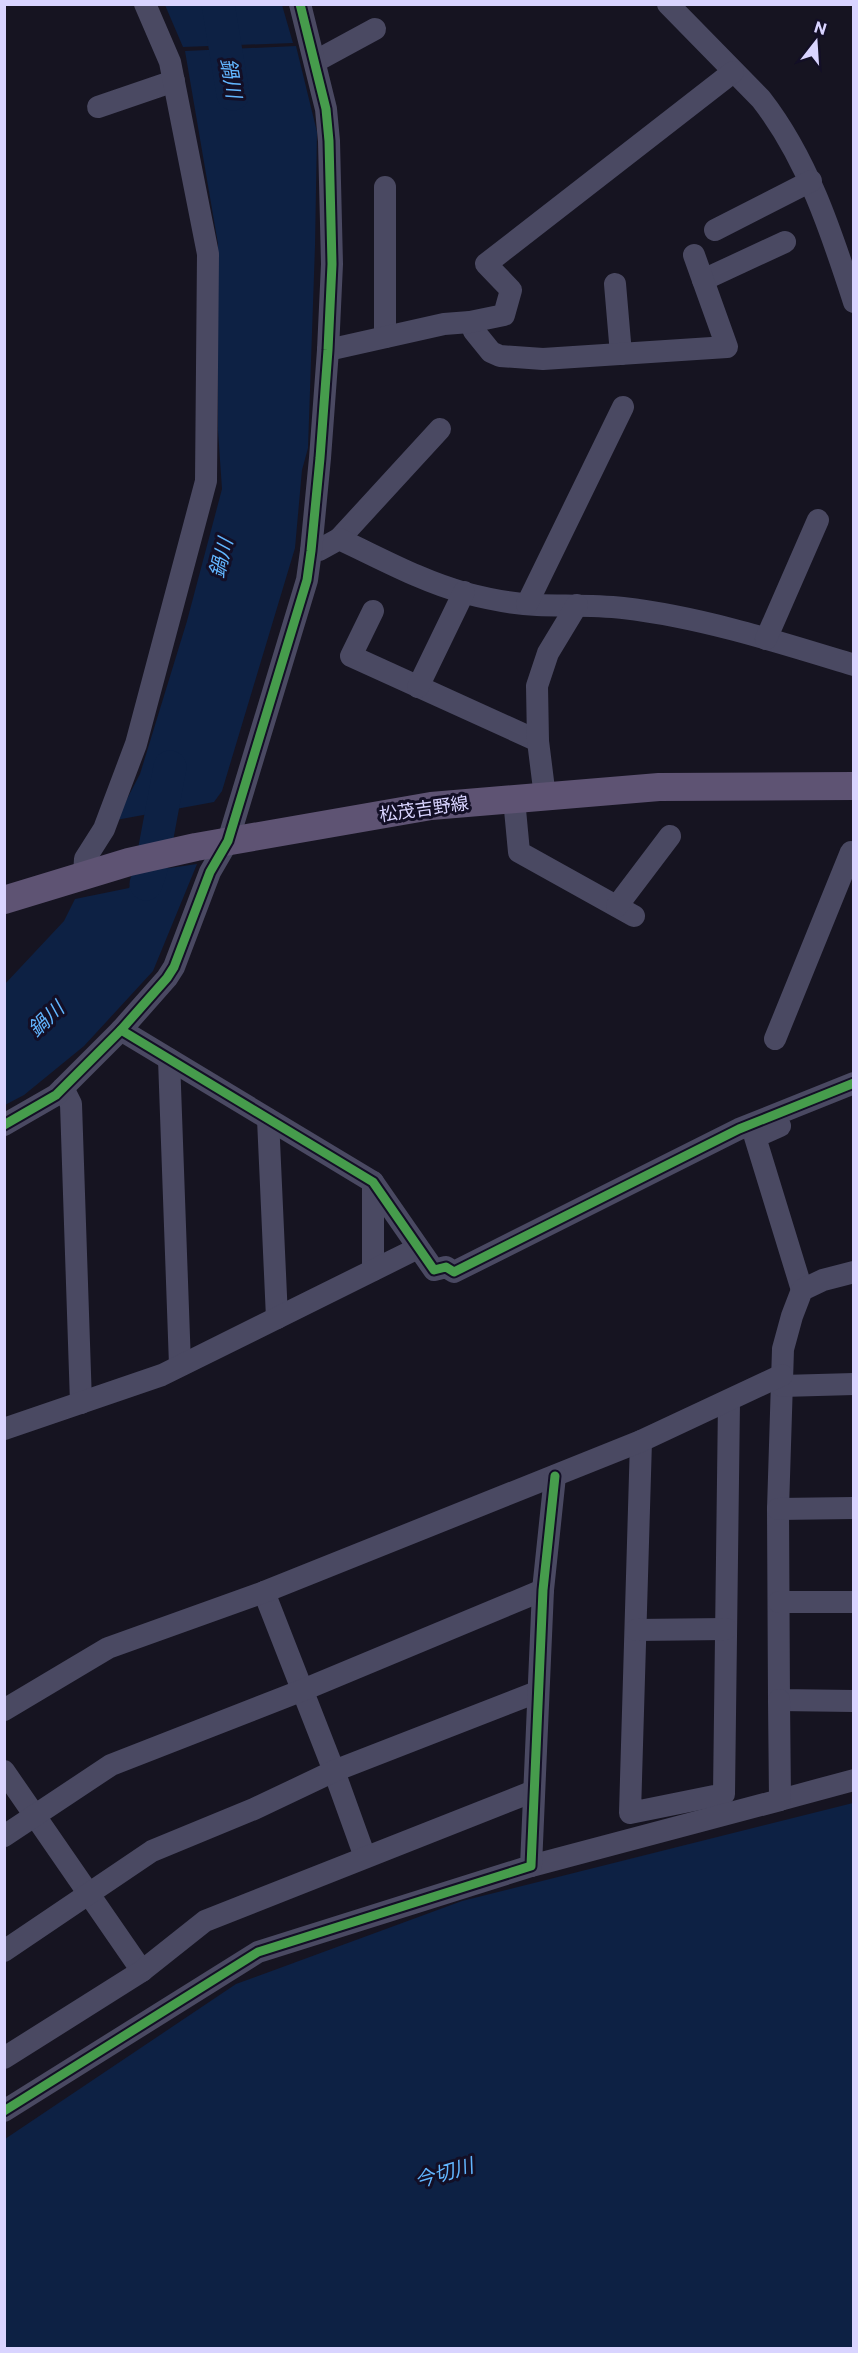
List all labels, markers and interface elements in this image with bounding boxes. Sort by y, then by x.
north arrow [786,12,846,72]
text: N [812,16,829,38]
water label: 鍋川 [217,56,248,102]
water label: 鍋川 [204,534,237,580]
street label: 松茂吉野線 [378,791,470,825]
water label: 鍋川 [23,994,70,1041]
water label: 今切川 [412,2152,478,2192]

